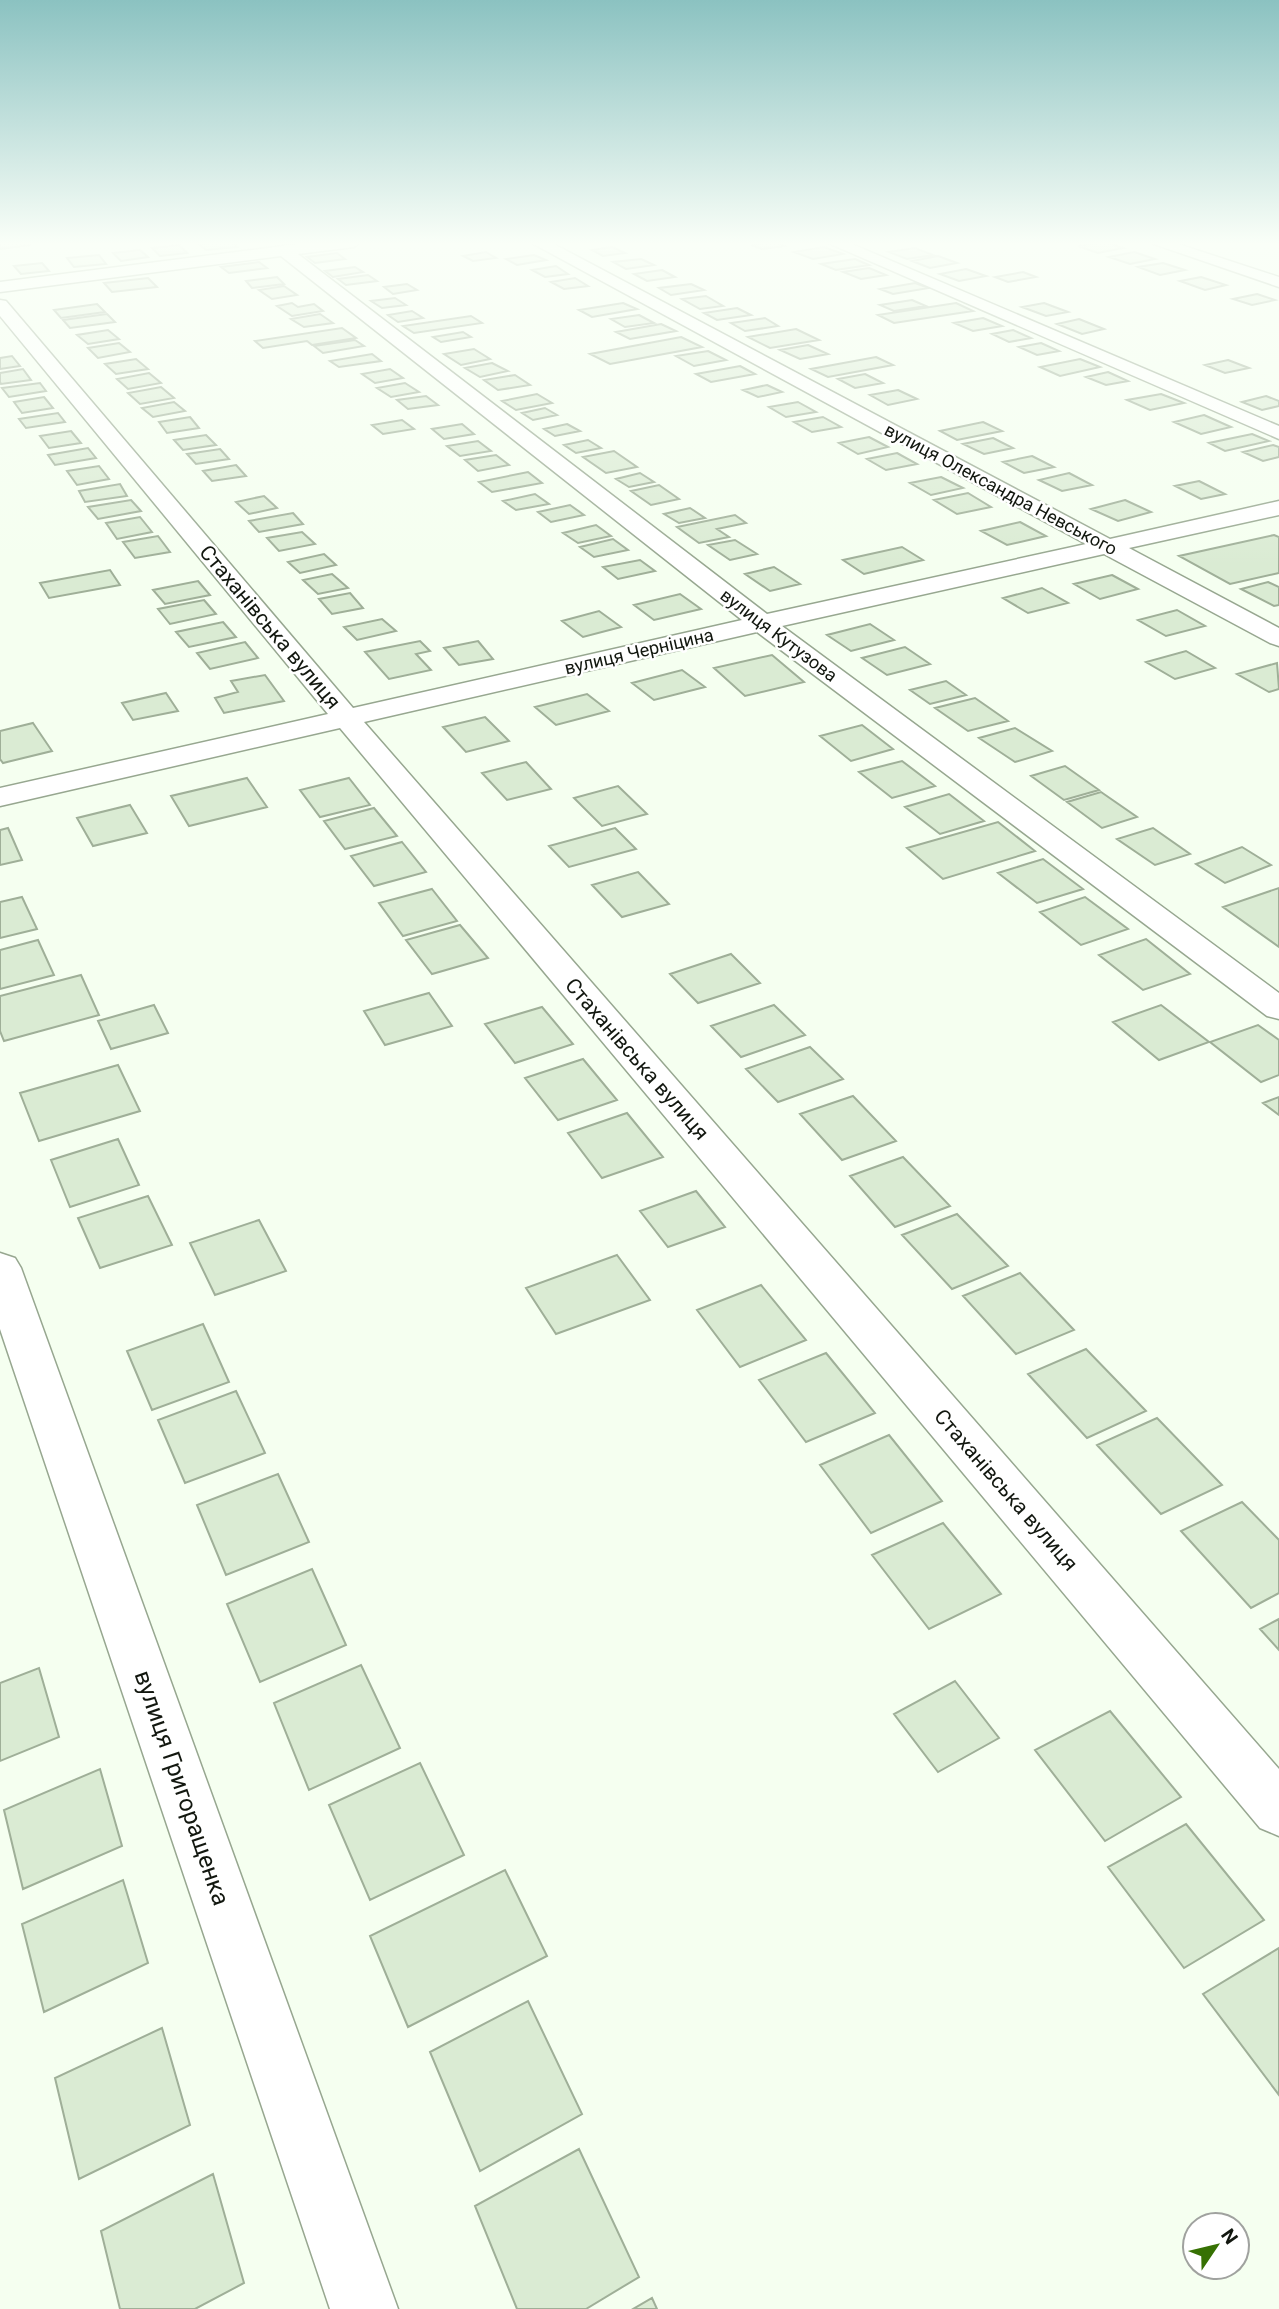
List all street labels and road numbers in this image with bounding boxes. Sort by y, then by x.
street label: вулиця Олександра Невського [881,419,1121,559]
street label: Стаханівська вулиця [195,540,345,714]
street label: вулиця Кутузова [716,584,842,686]
street label: вулиця Черніцина [562,624,716,678]
street label: Стаханівська вулиця [560,973,714,1145]
street label: Стаханівська вулиця [929,1404,1083,1576]
street label: вулиця Григоращенка [129,1667,235,1909]

